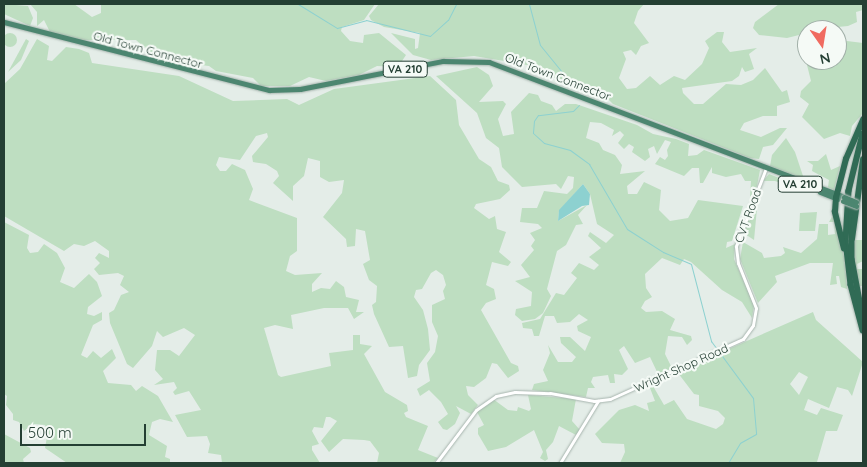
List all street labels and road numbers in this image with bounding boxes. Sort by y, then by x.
street label: Old Town Connector [92,28,204,72]
street label: Old Town Connector [503,50,613,104]
road number: VA 210 [382,61,428,78]
road number: VA 210 [778,175,822,192]
street label: CVT Road [732,187,764,245]
street label: Wright Shop Road [632,341,730,395]

